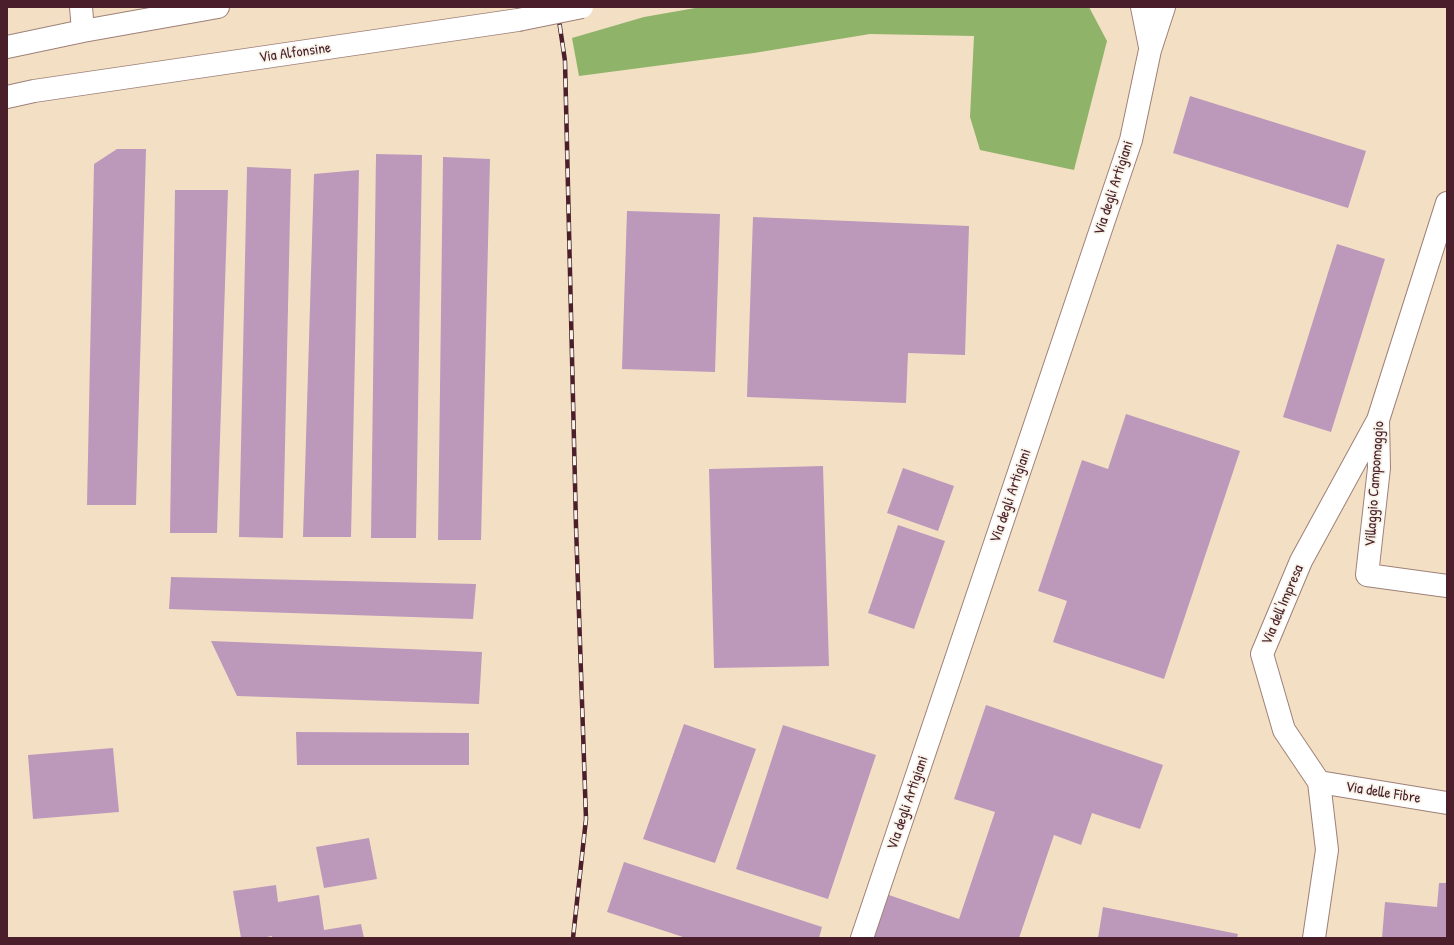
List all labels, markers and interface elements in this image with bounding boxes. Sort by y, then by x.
street label: Via Alfonsine [258,39,332,67]
street label: Via degli Artigiani [1090,139,1138,237]
street label: Villaggio Campomaggio [1362,421,1388,547]
street label: Via degli Artigiani [987,447,1035,545]
street label: Via dell'Impresa [1258,562,1308,648]
street label: Via degli Artigiani [884,754,932,852]
street label: Via delle Fibre [1344,778,1422,808]

